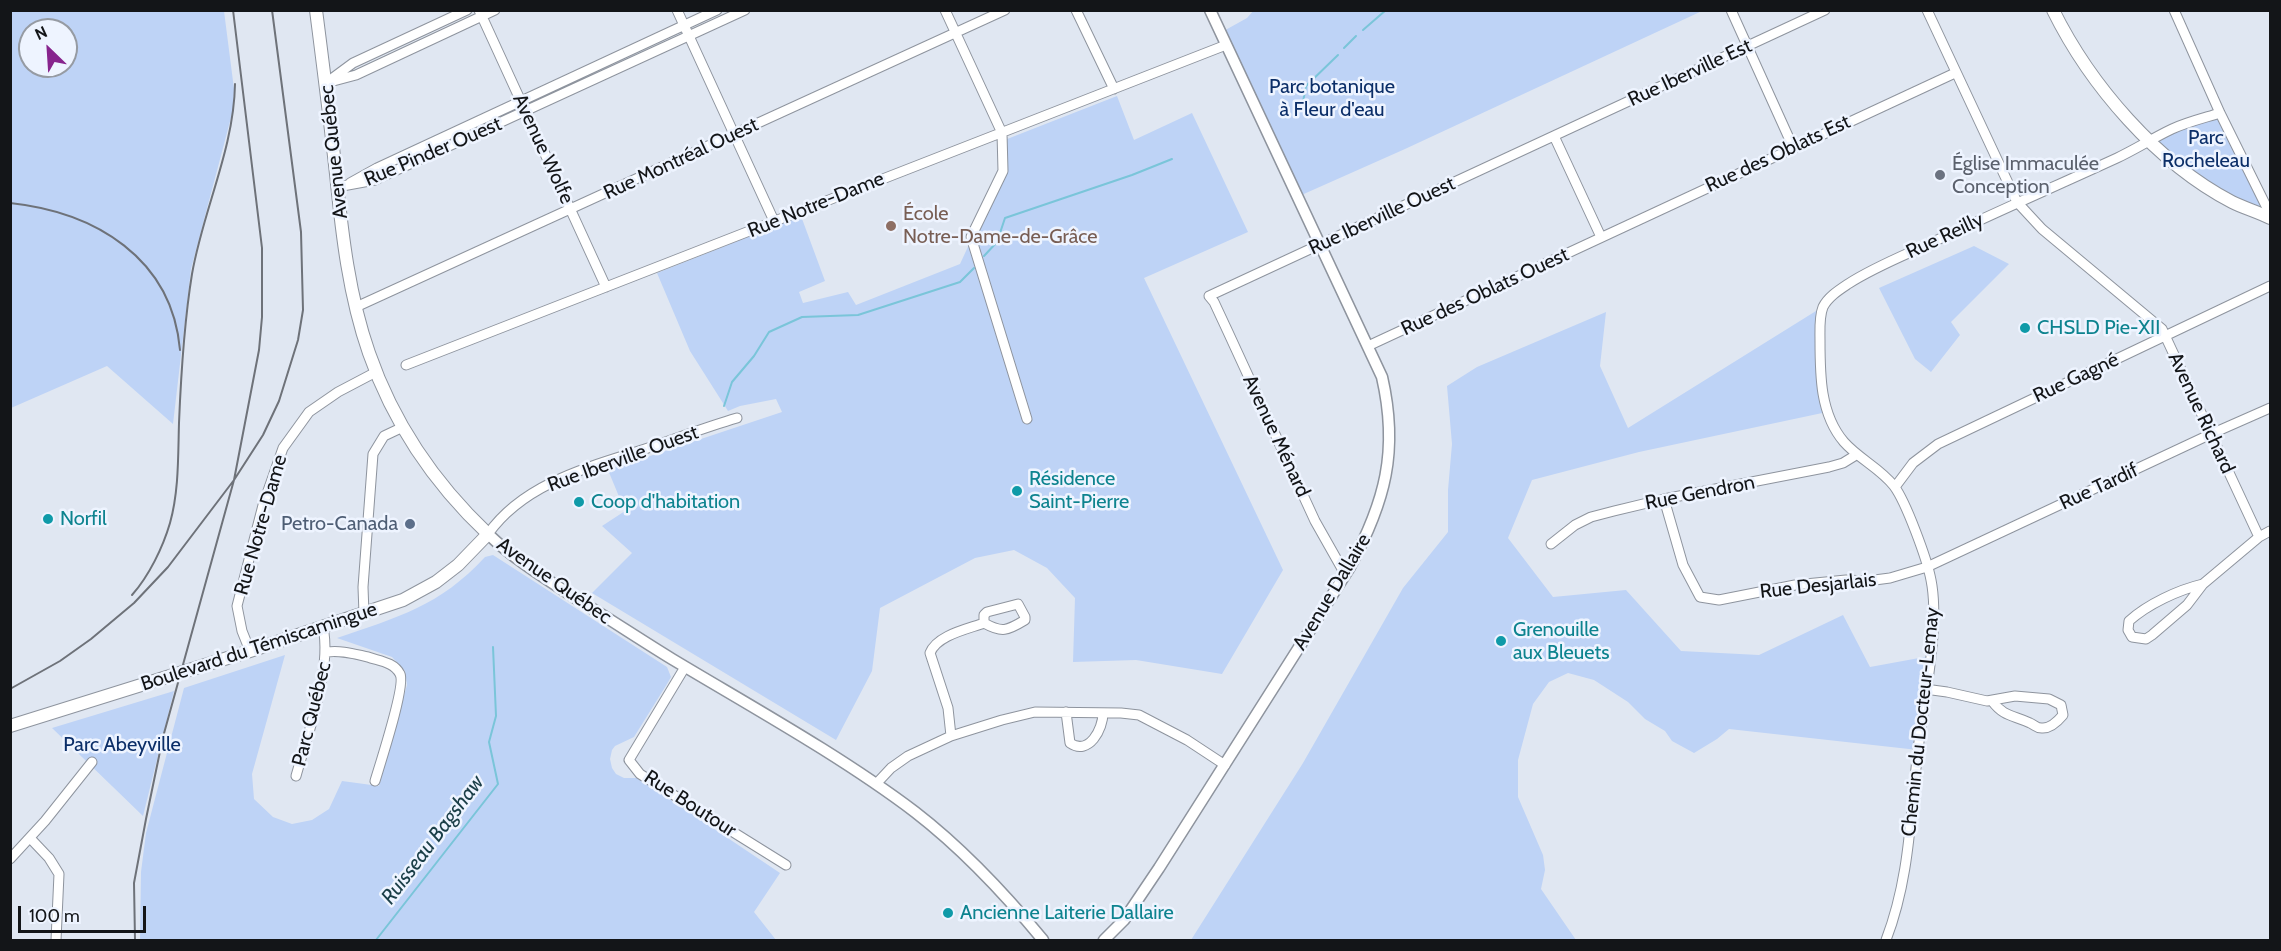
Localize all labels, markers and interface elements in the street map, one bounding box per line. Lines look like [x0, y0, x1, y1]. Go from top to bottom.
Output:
north arrow [18, 18, 78, 78]
text: N [32, 22, 50, 44]
street label: Rue Iberville Est [1624, 34, 1756, 112]
park label: Parc botanique à Fleur d'eau [1269, 75, 1395, 122]
street label: Avenue Québec [315, 84, 353, 220]
street label: Avenue Wolfe [507, 90, 579, 208]
street label: Rue des Oblats Est [1702, 110, 1854, 198]
street label: Rue Pinder Ouest [361, 112, 505, 192]
street label: Rue Montréal Ouest [600, 113, 762, 205]
park label: Parc Rocheleau [2162, 126, 2250, 173]
place label: Église Immaculée Conception [1952, 152, 2099, 199]
street label: Rue Notre-Dame [744, 167, 888, 243]
marker: Église Immaculée Conception [1933, 168, 1947, 182]
street label: Rue Iberville Ouest [1305, 172, 1459, 260]
place label: École Notre-Dame-de-Grâce [903, 202, 1098, 249]
street label: Rue Reilly [1902, 208, 1988, 264]
marker: École Notre-Dame-de-Grâce [884, 219, 898, 233]
street label: Rue des Oblats Ouest [1397, 243, 1573, 341]
place label: CHSLD Pie-XII [2037, 316, 2160, 340]
marker: CHSLD Pie-XII [2018, 321, 2032, 335]
street label: Rue Gagné [2029, 348, 2123, 408]
street label: Avenue Richard [2162, 349, 2240, 477]
street label: Avenue Ménard [1237, 371, 1315, 501]
street label: Rue Iberville Ouest [544, 421, 702, 497]
street label: Rue Notre-Dame [229, 452, 293, 598]
street label: Rue Tardif [2056, 458, 2142, 516]
place label: Résidence Saint-Pierre [1029, 467, 1129, 514]
street label: Rue Gendron [1643, 471, 1757, 515]
marker: Résidence Saint-Pierre [1010, 484, 1024, 498]
place label: Coop d'habitation [591, 490, 740, 514]
marker: Coop d'habitation [572, 495, 586, 509]
place label: Norfil [60, 507, 107, 531]
marker: Norfil [41, 512, 55, 526]
place label: Petro-Canada [281, 512, 398, 536]
marker: Petro-Canada [403, 517, 417, 531]
street label: Avenue Dallaire [1288, 529, 1376, 655]
street label: Avenue Québec [492, 533, 616, 629]
street label: Rue Desjarlais [1759, 568, 1877, 604]
street label: Boulevard du Témiscamingue [138, 597, 380, 697]
street label: Chemin du Docteur-Lemay [1897, 606, 1945, 838]
place label: Grenouille aux Bleuets [1513, 618, 1609, 665]
marker: Grenouille aux Bleuets [1494, 634, 1508, 648]
street label: Parc Québec [287, 659, 337, 769]
park label: Parc Abeyville [63, 733, 181, 757]
street label: Rue Boutour [639, 765, 741, 843]
water label: Ruisseau Bagshaw [376, 771, 490, 909]
scale bar [21, 894, 148, 932]
place label: Ancienne Laiterie Dallaire [960, 901, 1174, 925]
text: 100 m [29, 905, 80, 927]
marker: Ancienne Laiterie Dallaire [941, 906, 955, 920]

